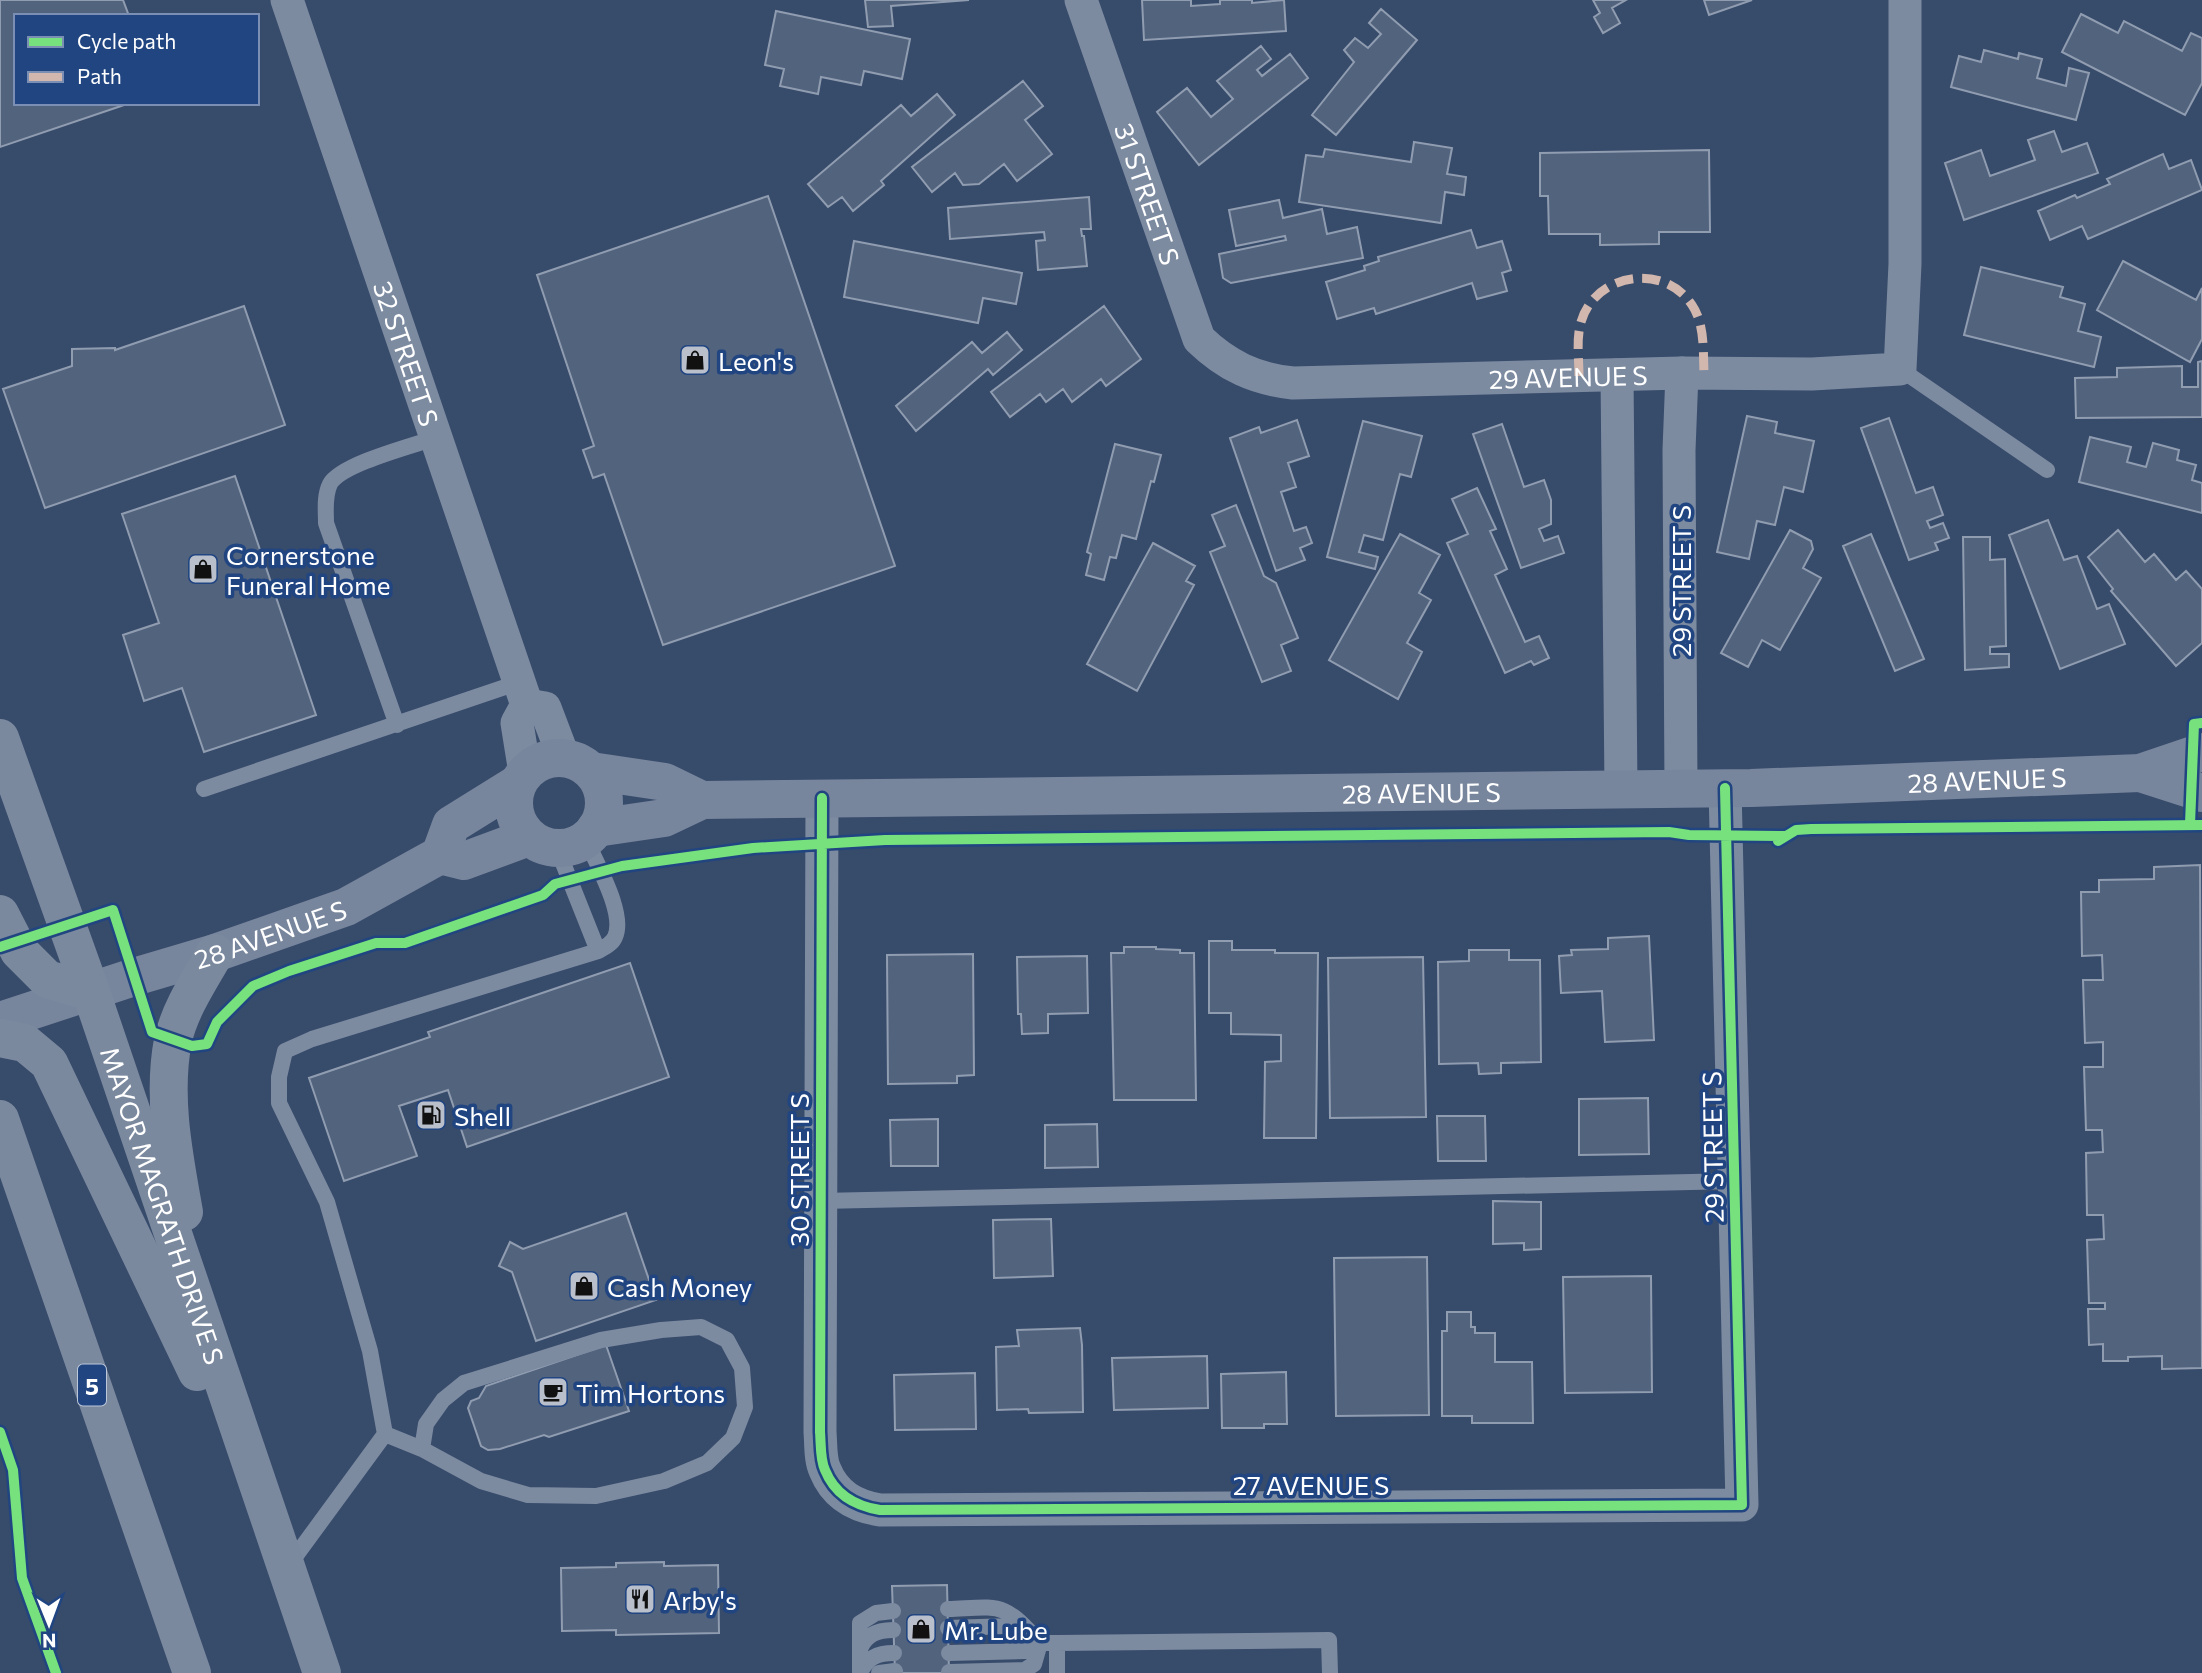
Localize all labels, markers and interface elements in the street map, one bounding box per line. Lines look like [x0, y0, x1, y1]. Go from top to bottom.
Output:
legend [14, 14, 259, 105]
text: Cycle path [77, 28, 176, 53]
text: Path [77, 63, 122, 88]
street label: 31 STREET S [1109, 119, 1187, 268]
street label: 32 STREET S [368, 277, 446, 430]
shop icon: Leon's [678, 343, 712, 377]
place label: Leon's [718, 345, 794, 376]
street label: 29 AVENUE S [1488, 358, 1648, 393]
street label: 29 STREET S [1665, 505, 1696, 657]
place label: Cornerstone Funeral Home [226, 539, 390, 600]
shop icon: Cornerstone Funeral Home [186, 552, 220, 586]
street label: 28 AVENUE S [1907, 760, 2067, 797]
street label: 28 AVENUE S [1342, 775, 1501, 808]
street label: 28 AVENUE S [191, 893, 350, 974]
street label: MAYOR MAGRATH DRIVE S [95, 1043, 231, 1368]
street label: 29 STREET S [1695, 1071, 1729, 1223]
street label: 30 STREET S [783, 1093, 814, 1247]
fuel station icon: Shell [414, 1098, 448, 1132]
place label: Shell [454, 1100, 511, 1131]
shop icon: Cash Money [567, 1269, 601, 1303]
place label: Cash Money [607, 1271, 752, 1302]
road number: 5 [78, 1364, 106, 1406]
cafe icon: Tim Hortons [536, 1375, 570, 1409]
place label: Tim Hortons [576, 1377, 725, 1408]
street label: 27 AVENUE S [1233, 1469, 1389, 1500]
restaurant icon: Arby's [623, 1582, 657, 1616]
place label: Arby's [663, 1584, 737, 1615]
north arrow [14, 1589, 84, 1659]
shop icon: Mr. Lube [904, 1612, 938, 1646]
place label: Mr. Lube [944, 1614, 1048, 1645]
text: N [42, 1630, 57, 1653]

